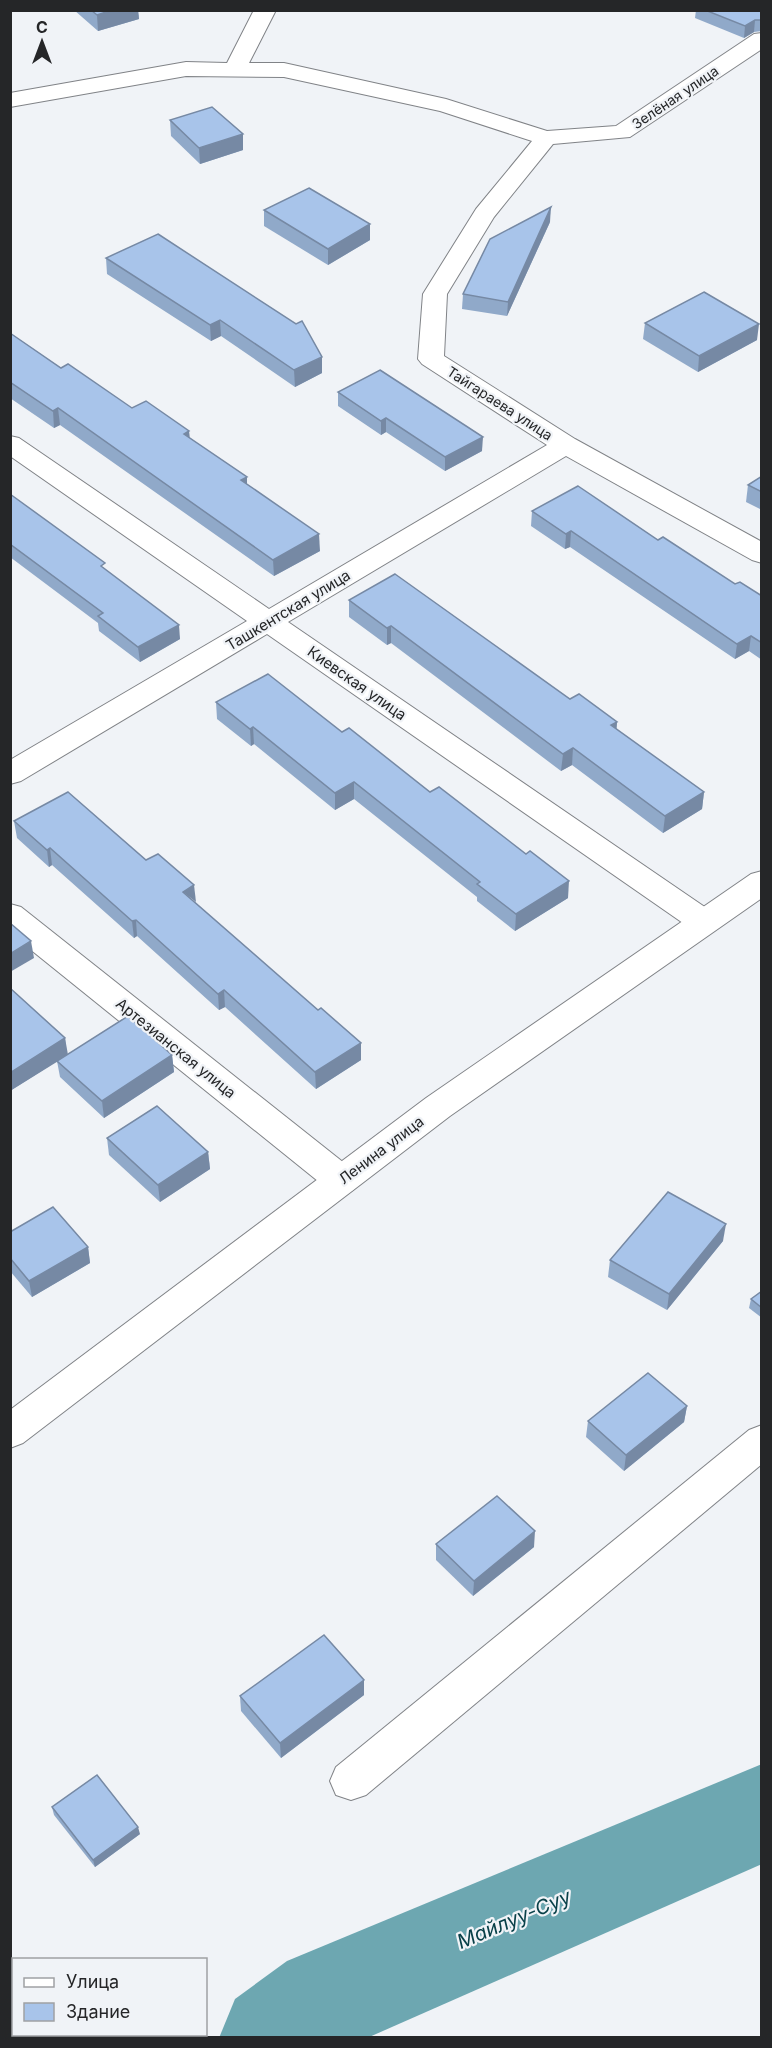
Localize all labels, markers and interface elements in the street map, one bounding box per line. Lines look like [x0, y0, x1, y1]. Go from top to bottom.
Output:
north arrow [12, 12, 72, 72]
text: С [36, 17, 48, 37]
street label: Зелёная улица [629, 62, 721, 132]
street label: Тайгараева улица [444, 363, 556, 443]
street label: Ташкентская улица [222, 565, 354, 655]
street label: Киевская улица [304, 642, 410, 724]
street label: Артезианская улица [112, 994, 240, 1102]
street label: Ленина улица [335, 1112, 427, 1188]
water label: Майлуу-Суу [453, 1884, 575, 1954]
legend [12, 1958, 207, 2036]
text: Улица [66, 1971, 119, 1992]
text: Здание [66, 2001, 130, 2022]

